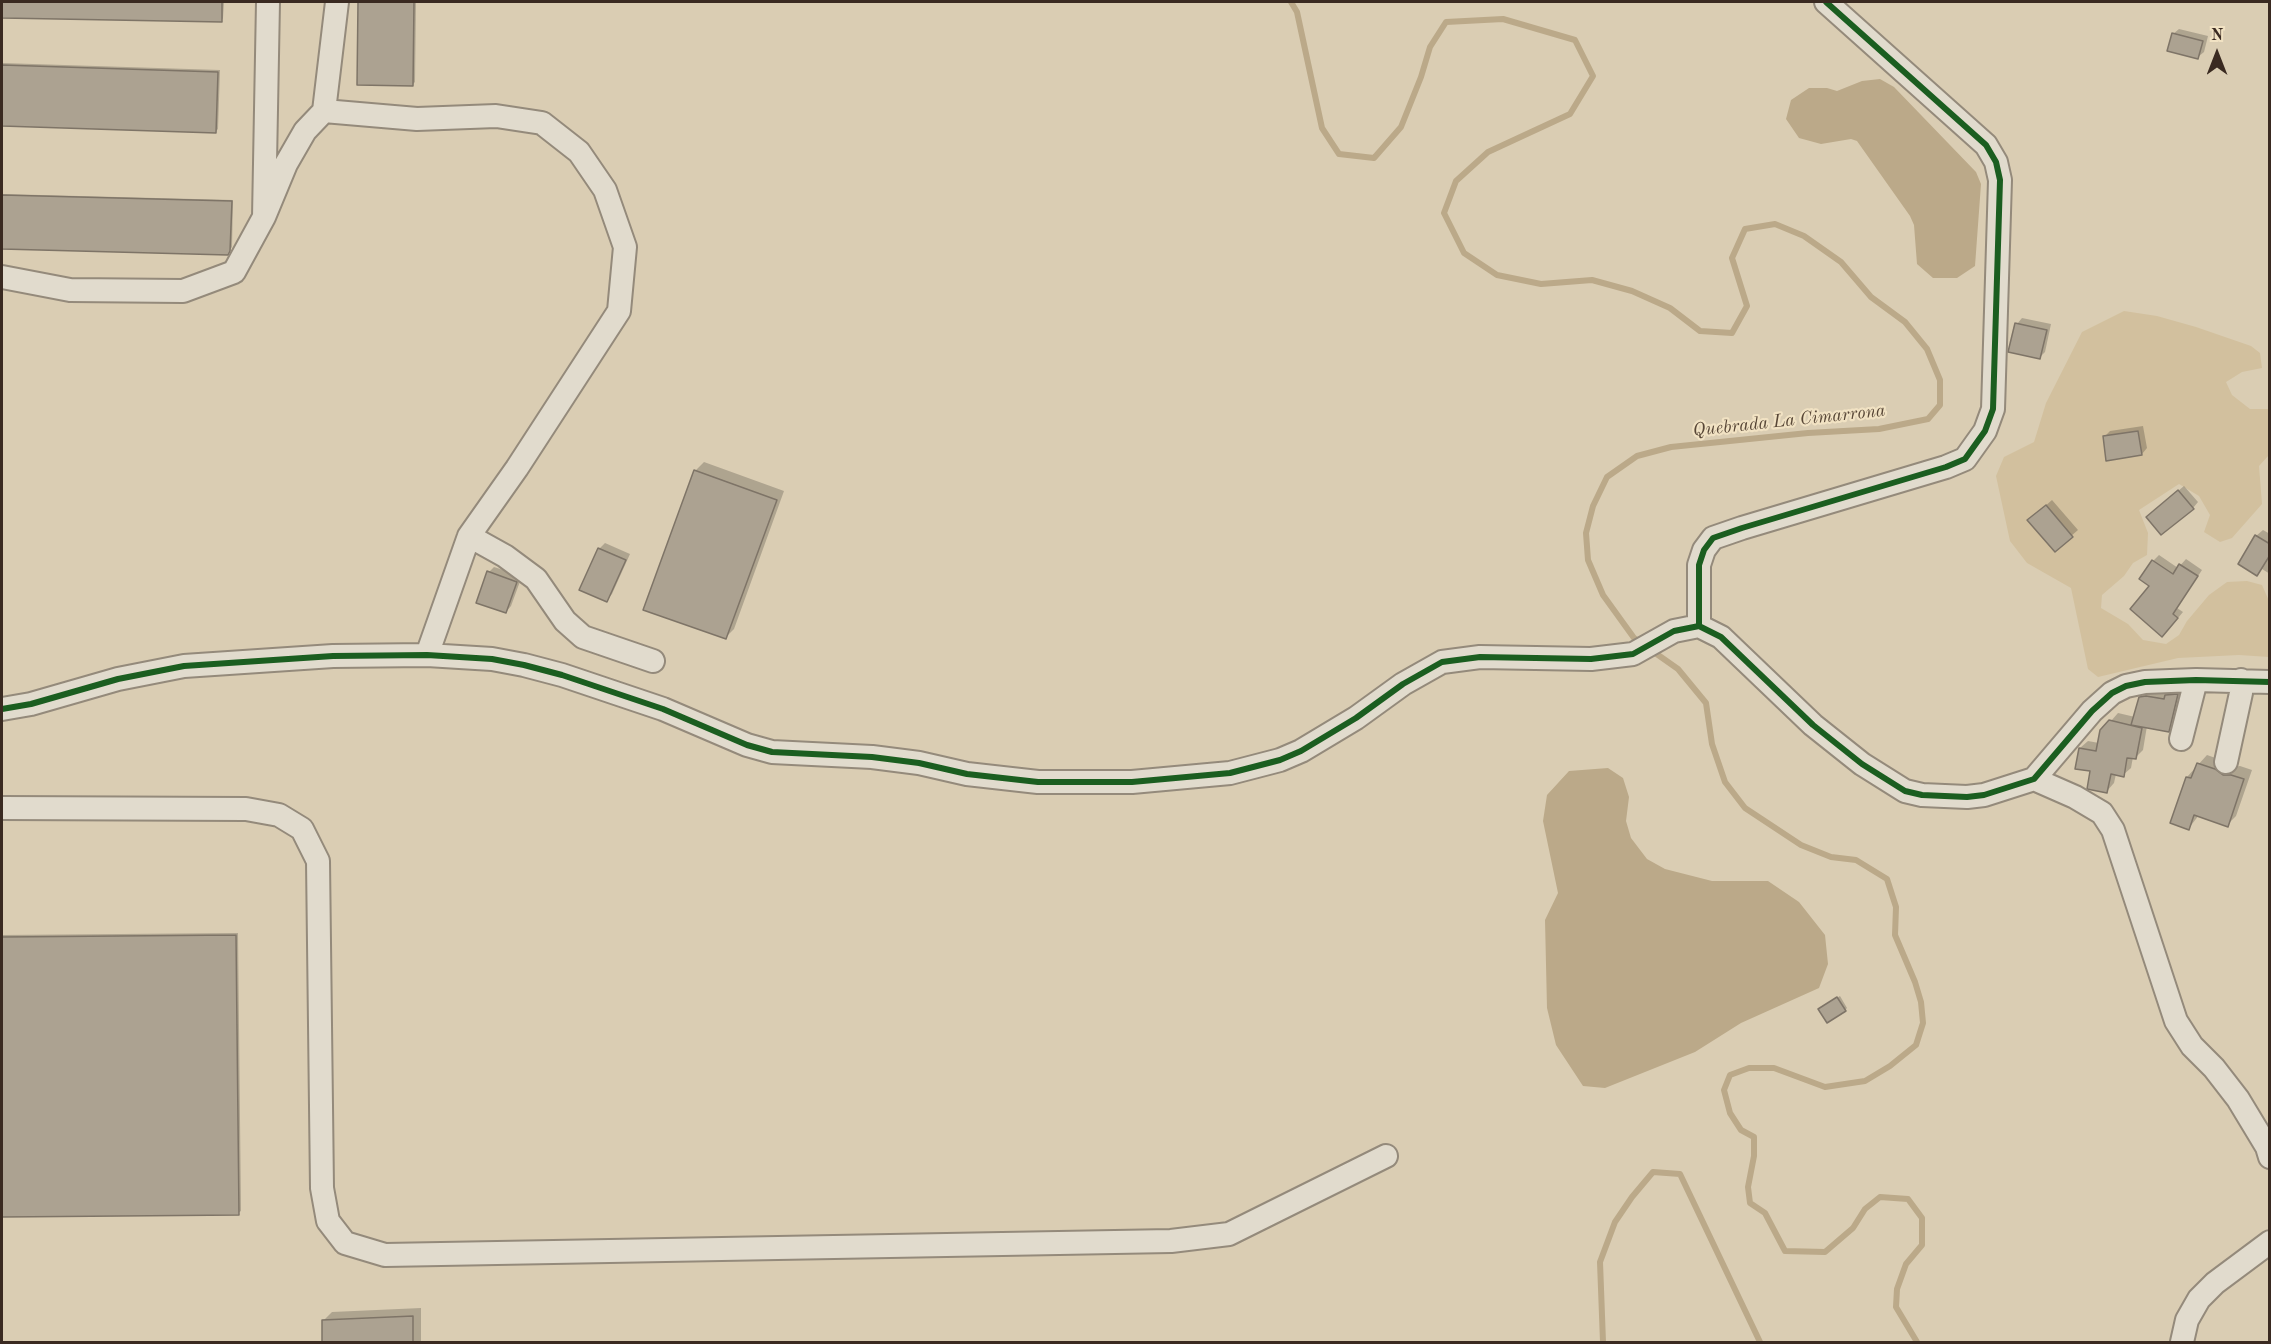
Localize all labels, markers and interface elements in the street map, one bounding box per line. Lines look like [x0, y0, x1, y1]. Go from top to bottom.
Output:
north arrow [2187, 24, 2247, 84]
text: N [2211, 28, 2223, 44]
water label: Quebrada La Cimarrona [1692, 400, 1886, 442]

